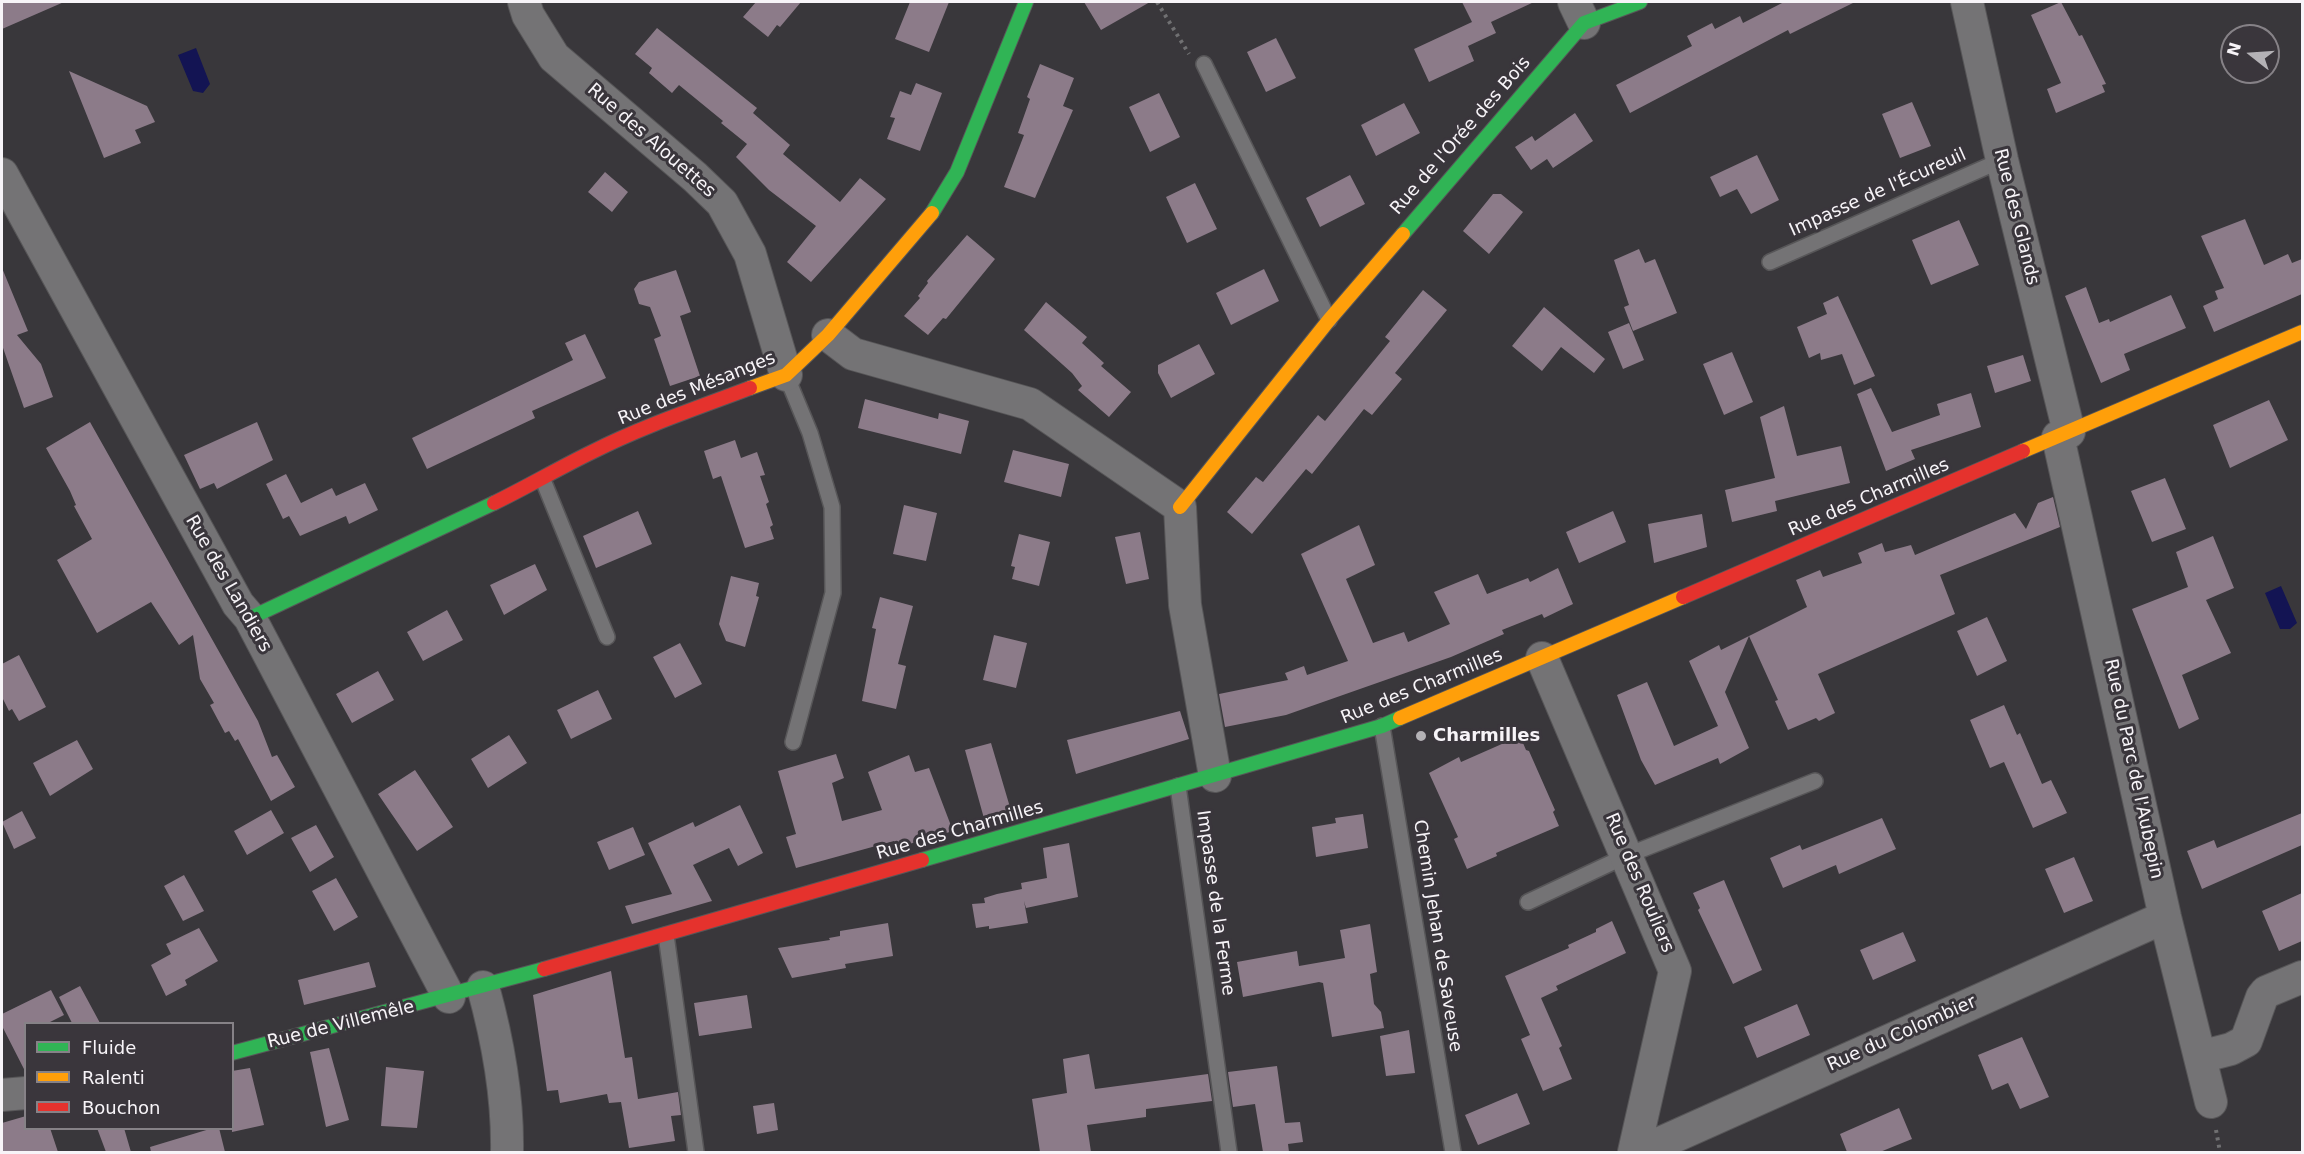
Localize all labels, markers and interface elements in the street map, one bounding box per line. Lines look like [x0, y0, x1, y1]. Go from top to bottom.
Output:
north arrow [2220, 24, 2280, 84]
text: N [2223, 40, 2245, 58]
street label: Rue de l'Orée des Bois [1386, 53, 1536, 219]
street label: Rue des Alouettes [582, 79, 720, 203]
street label: Impasse de l'Écureuil [1786, 144, 1970, 242]
street label: Rue des Glands [1989, 147, 2043, 287]
street label: Rue des Mésanges [615, 348, 779, 430]
street label: Rue des Charmilles [1785, 454, 1953, 542]
street label: Rue des Landiers [180, 512, 276, 656]
street label: Rue des Charmilles [1338, 645, 1506, 729]
street label: Rue du Parc de l'Aubepin [2099, 657, 2167, 881]
place label: Charmilles [1433, 725, 1540, 747]
marker: Charmilles [1414, 729, 1428, 743]
street label: Rue des Charmilles [874, 797, 1046, 865]
street label: Impasse de la Ferme [1191, 809, 1239, 997]
street label: Rue des Rouliers [1600, 810, 1678, 956]
street label: Chemin Jehan de Saveuse [1408, 818, 1466, 1054]
street label: Rue du Colombier [1824, 991, 1980, 1077]
street label: Rue de Villemêle [265, 996, 417, 1054]
legend [24, 1022, 234, 1130]
text: Fluide [82, 1037, 136, 1058]
text: Ralenti [82, 1067, 145, 1088]
text: Bouchon [82, 1097, 161, 1118]

